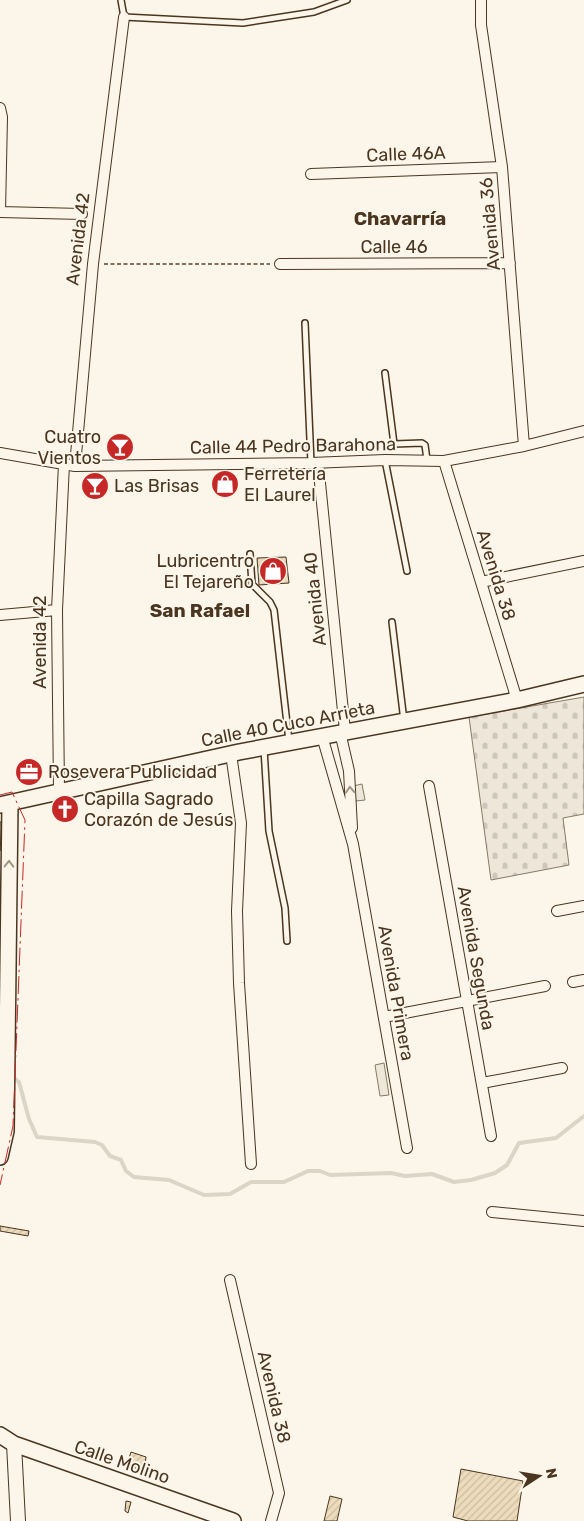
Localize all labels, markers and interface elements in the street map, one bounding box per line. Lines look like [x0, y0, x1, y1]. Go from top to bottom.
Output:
street label: Calle 46A [366, 142, 446, 166]
street label: Avenida 36 [475, 176, 505, 271]
street label: Avenida 42 [61, 191, 95, 287]
district label: Chavarría [354, 207, 446, 230]
street label: Calle 46 [360, 236, 428, 258]
place label: Cuatro Vientos [38, 426, 101, 469]
bar icon: Cuatro Vientos [105, 432, 135, 462]
street label: Calle 44 Pedro Barahona [190, 433, 396, 459]
place label: Ferretería El Laurel [244, 463, 326, 506]
shop icon: Ferretería El Laurel [210, 469, 240, 499]
bar icon: Las Brisas [80, 471, 110, 501]
place label: Las Brisas [114, 475, 199, 497]
street label: Avenida 38 [472, 527, 520, 623]
place label: Lubricentro El Tejareño [157, 550, 254, 593]
street label: Avenida 40 [299, 551, 331, 647]
shop icon: Lubricentro El Tejareño [258, 556, 288, 586]
street label: Avenida 42 [29, 595, 51, 689]
district label: San Rafael [150, 599, 250, 622]
street label: Calle 40 Cuco Arrieta [199, 696, 377, 752]
office icon: Rosevera Publicidad [14, 757, 44, 787]
place label: Rosevera Publicidad [48, 761, 217, 783]
one-way arrow [344, 786, 355, 794]
place label: Capilla Sagrado Corazón de Jesús [84, 788, 234, 831]
church icon: Capilla Sagrado Corazón de Jesús [50, 794, 80, 824]
one-way arrow [4, 859, 14, 867]
street label: Avenida Segunda [452, 884, 500, 1032]
street label: Avenida Primera [373, 924, 419, 1062]
street label: Avenida 38 [253, 1349, 295, 1445]
street label: Calle Molino [71, 1435, 173, 1489]
north arrow [514, 1451, 564, 1501]
text: N [542, 1467, 561, 1480]

